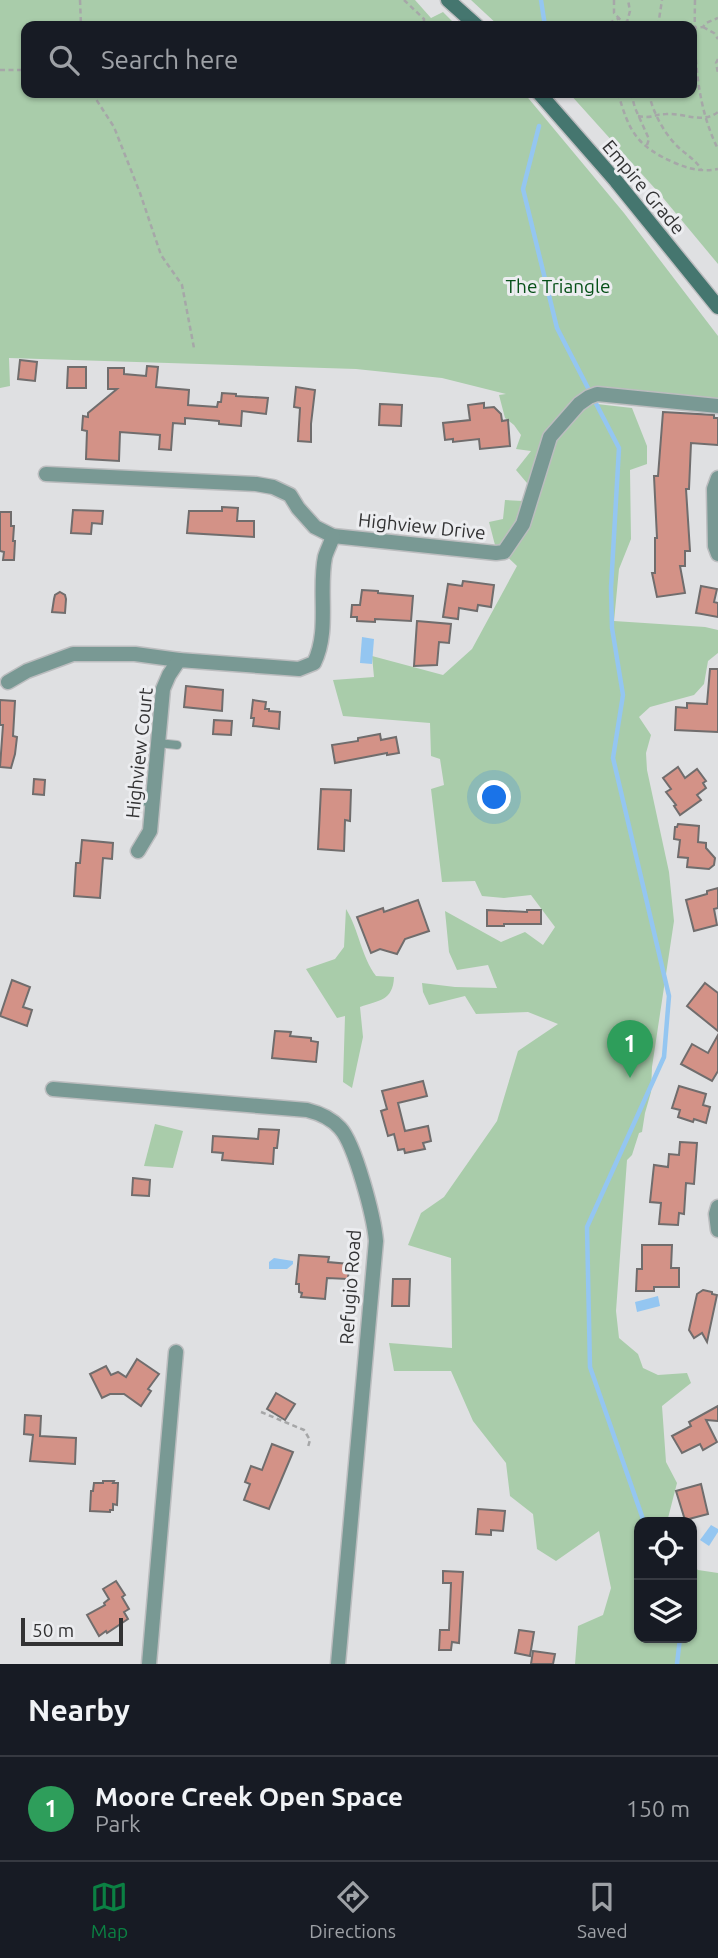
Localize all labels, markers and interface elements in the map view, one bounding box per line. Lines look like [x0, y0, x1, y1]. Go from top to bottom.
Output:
search box [21, 21, 697, 98]
icon: search [45, 41, 83, 79]
text: Search here [101, 45, 238, 74]
street label: Empire Grade [598, 136, 690, 238]
park label: The Triangle [506, 275, 611, 297]
street label: Highview Drive [357, 508, 487, 544]
street label: Highview Court [121, 686, 157, 819]
your location [477, 780, 511, 814]
pin: 1 [607, 1020, 653, 1078]
street label: Refugio Road [335, 1229, 365, 1345]
map controls [634, 1517, 697, 1643]
button: locate [634, 1517, 697, 1580]
button: layers [634, 1580, 697, 1643]
scale bar [21, 1615, 122, 1647]
text: 50 m [32, 1619, 74, 1641]
text: Nearby [28, 1693, 130, 1727]
text: Moore Creek Open Space [95, 1782, 403, 1811]
text: 1 [45, 1796, 57, 1821]
text: 150 m [626, 1796, 690, 1821]
text: Park [95, 1811, 141, 1836]
tab: Map [90, 1878, 128, 1942]
tab: Directions [309, 1878, 396, 1942]
tab: Saved [577, 1878, 628, 1942]

